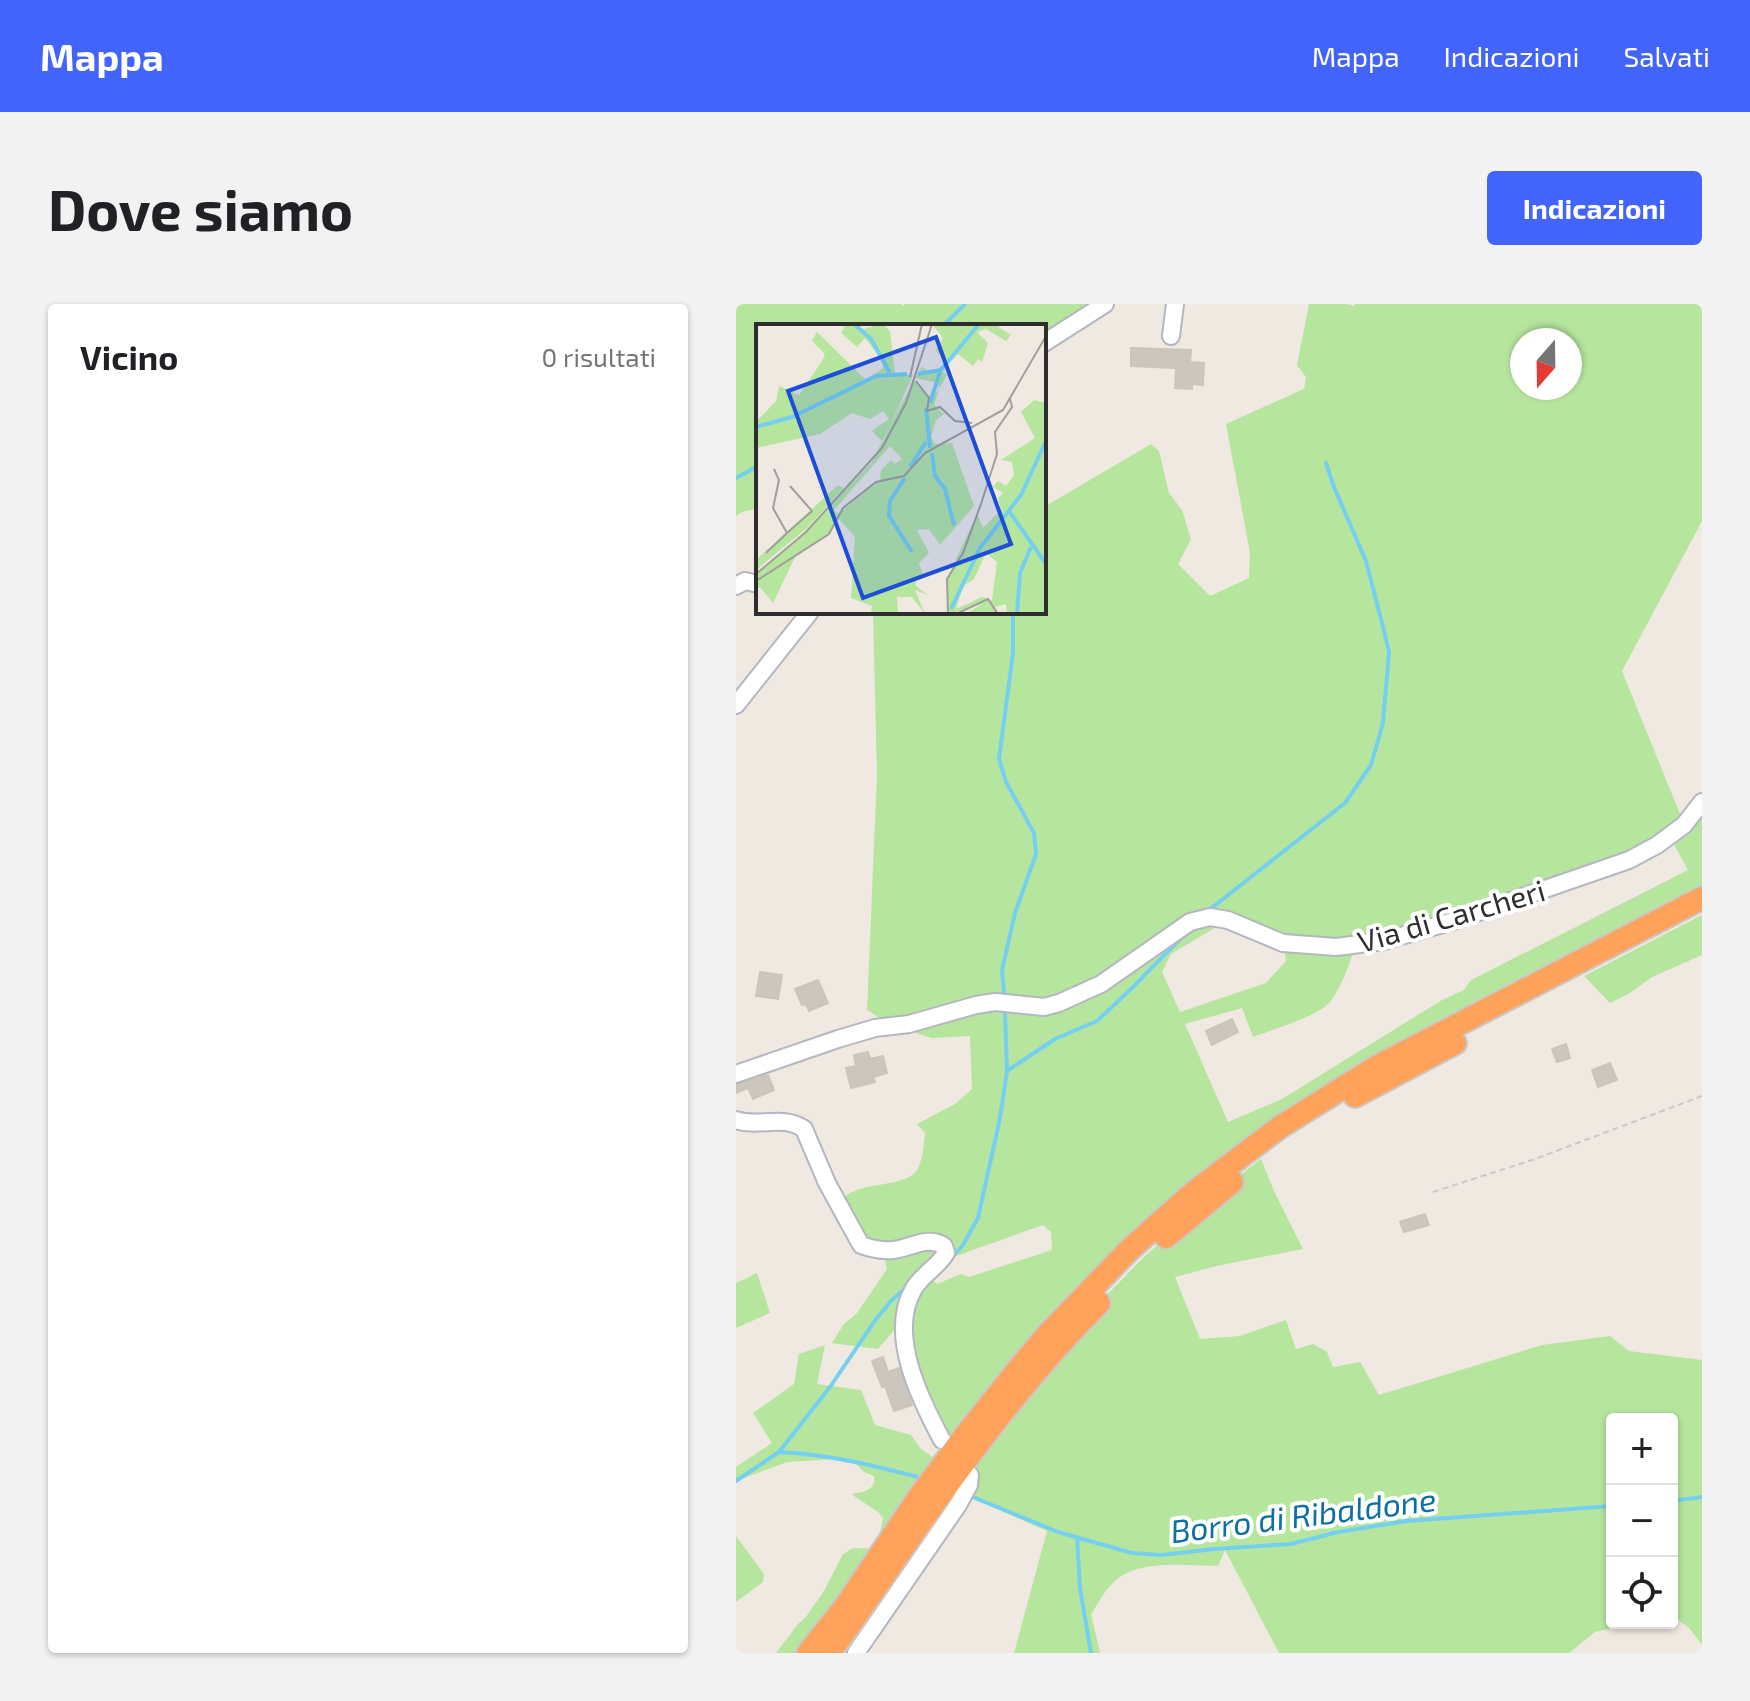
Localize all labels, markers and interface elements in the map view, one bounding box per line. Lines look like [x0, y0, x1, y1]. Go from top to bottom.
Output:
text: Mappa [40, 33, 164, 79]
text: Mappa [1312, 39, 1400, 73]
text: Indicazioni [1444, 39, 1580, 73]
text: Salvati [1624, 39, 1710, 73]
button: Indicazioni [1487, 171, 1702, 245]
text: Dove siamo [48, 175, 353, 242]
inset map [756, 324, 1046, 614]
north arrow [1510, 328, 1582, 400]
text: Vicino [80, 336, 178, 377]
text: 0 risultati [542, 341, 656, 372]
street label: Via di Carcheri [1353, 871, 1549, 959]
map controls [1606, 1413, 1678, 1629]
button: + [1606, 1413, 1678, 1485]
water label: Borro di Ribaldone [1168, 1479, 1438, 1549]
button: − [1606, 1485, 1678, 1557]
button: locate [1606, 1557, 1678, 1629]

